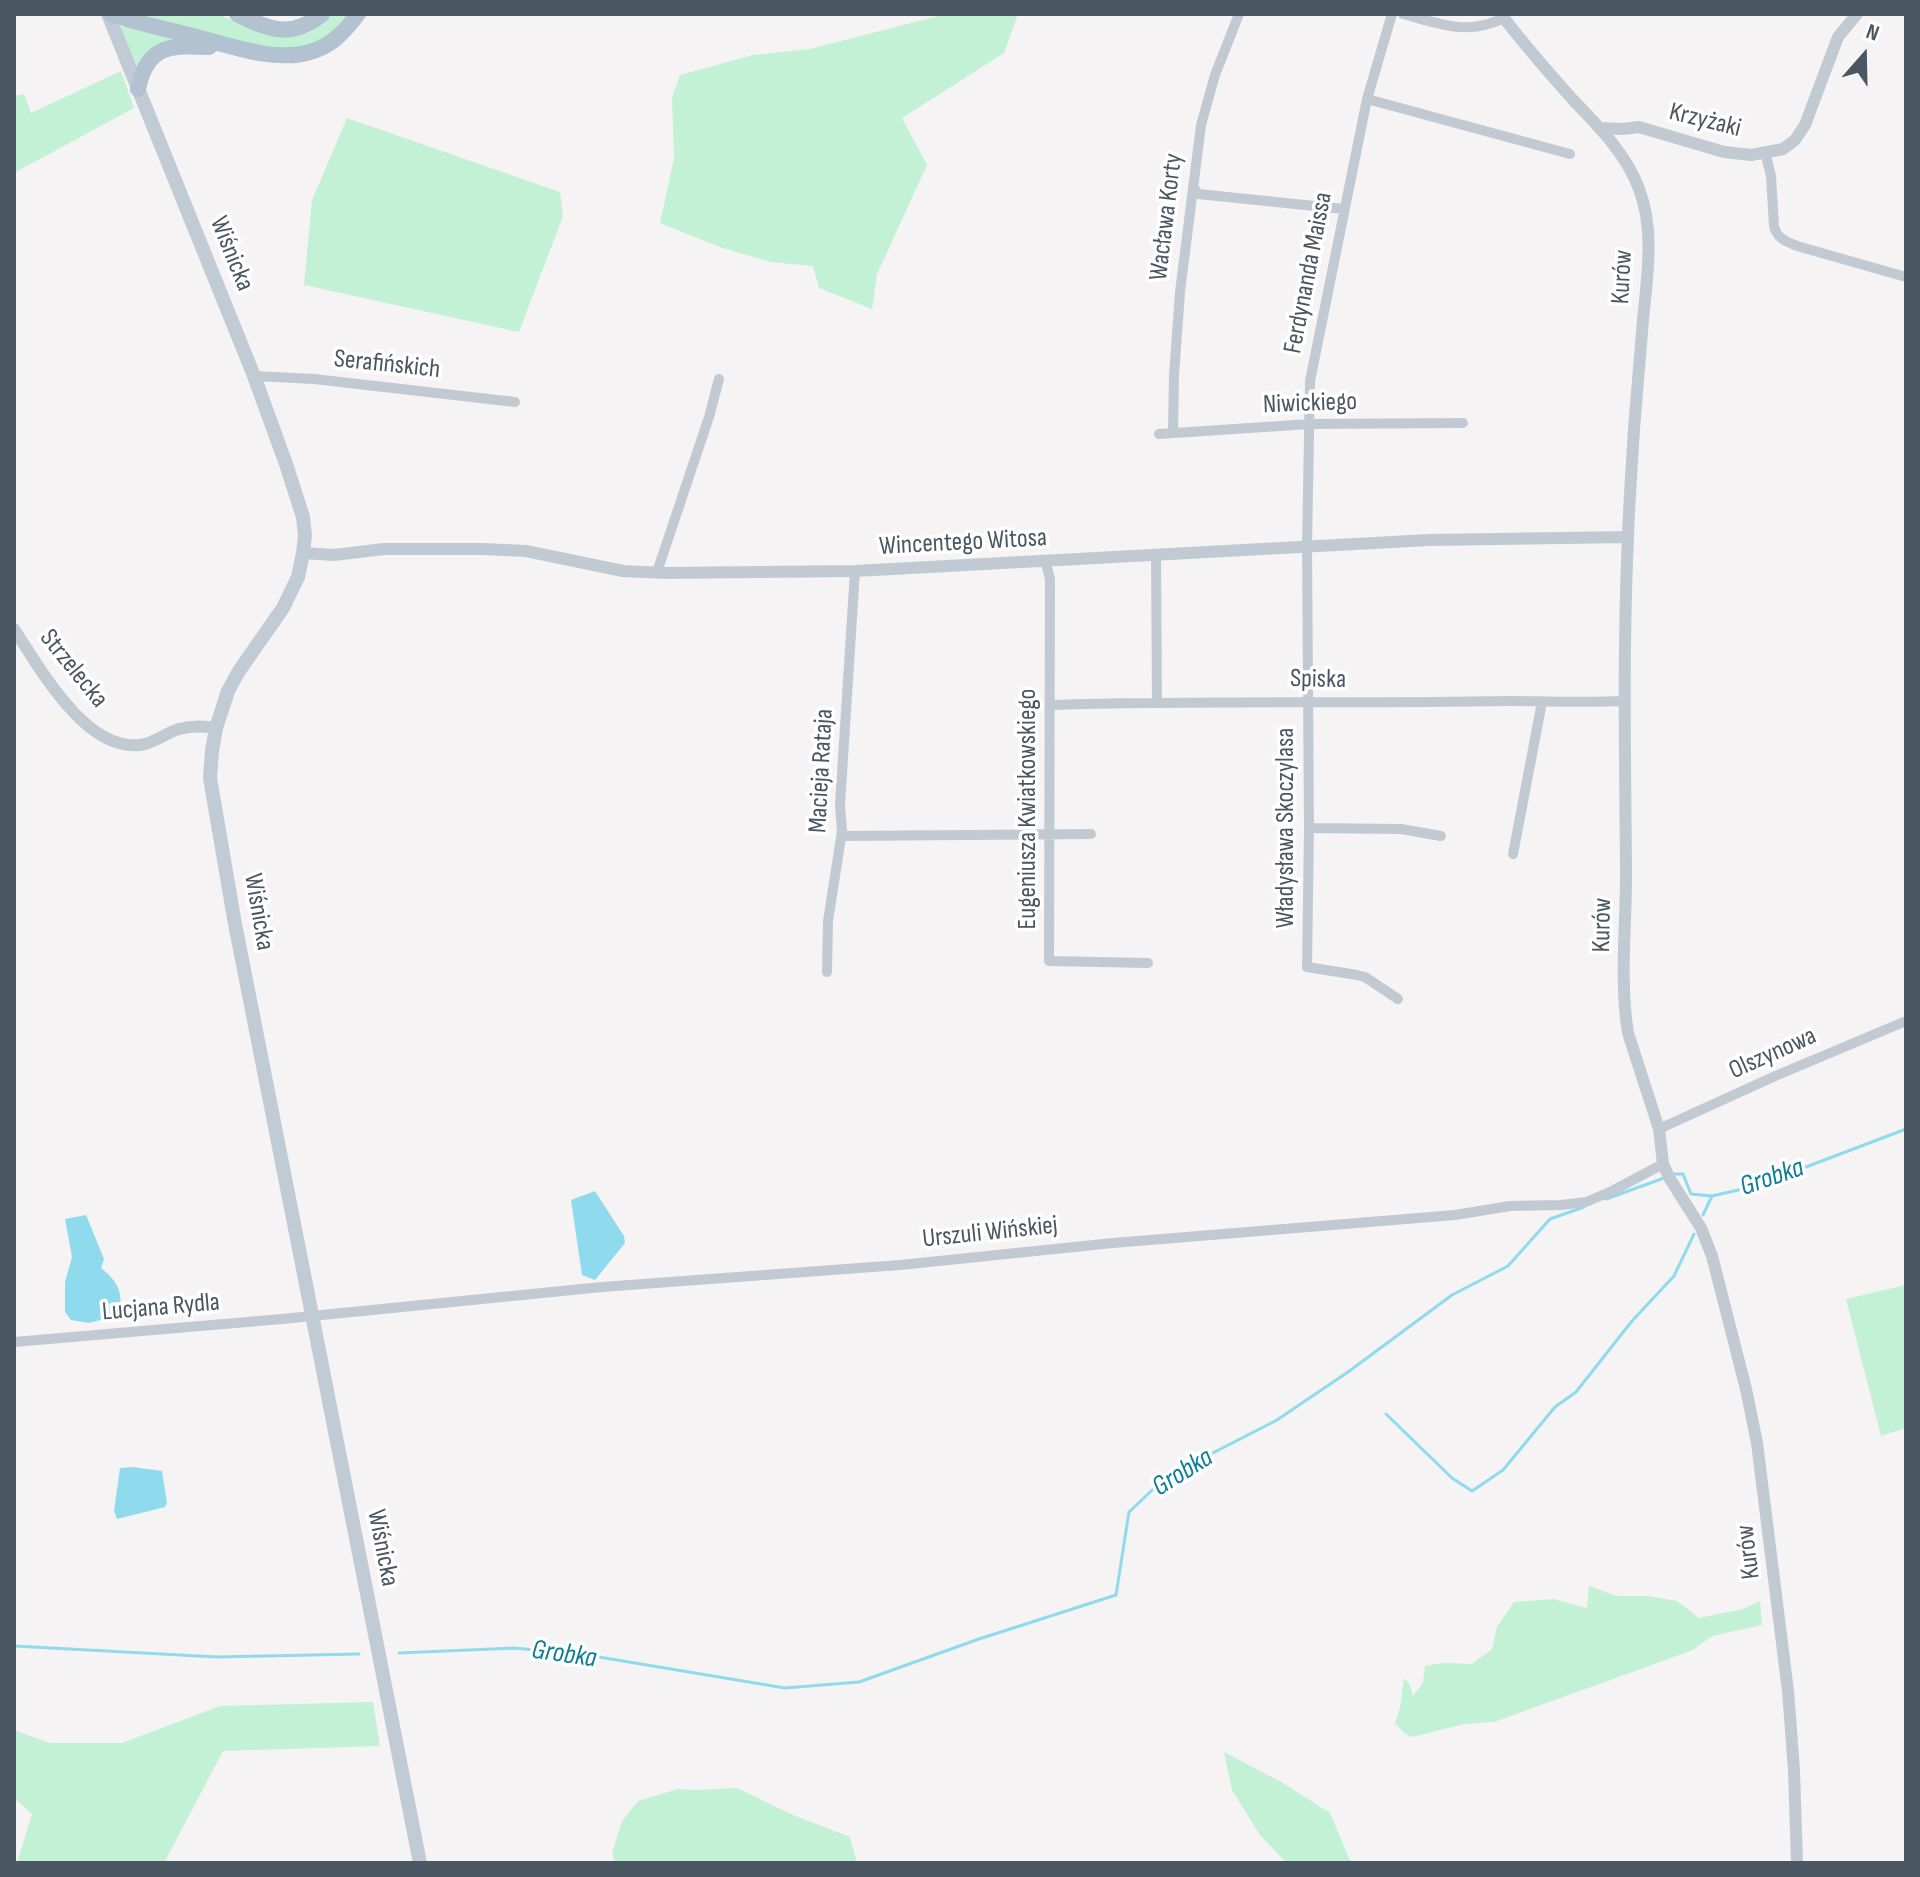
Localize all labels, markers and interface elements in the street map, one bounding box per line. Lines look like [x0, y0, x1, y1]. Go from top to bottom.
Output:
north arrow [1824, 16, 1904, 96]
text: N [1862, 18, 1883, 48]
street label: Krzyżaki [1666, 97, 1744, 145]
street label: Wacława Korty [1144, 152, 1190, 282]
street label: Ferdynanda Maissa [1278, 190, 1340, 356]
street label: Wiśnicka [202, 212, 260, 296]
street label: Kurów [1606, 249, 1640, 305]
street label: Serafińskich [332, 344, 442, 386]
street label: Niwickiego [1262, 387, 1358, 421]
street label: Wincentego Witosa [878, 523, 1048, 563]
street label: Strzelecka [32, 624, 114, 714]
street label: Spiska [1290, 664, 1346, 696]
street label: Eugeniusza Kwiatkowskiego [1012, 689, 1044, 929]
street label: Macieja Rataja [803, 708, 841, 834]
street label: Władysława Skoczylasa [1270, 728, 1302, 928]
street label: Wiśnicka [236, 871, 280, 953]
street label: Kurów [1587, 897, 1619, 953]
street label: Olszynowa [1725, 1021, 1821, 1087]
water label: Grobka [1736, 1151, 1808, 1205]
street label: Urszuli Wińskiej [921, 1210, 1059, 1256]
street label: Lucjana Rydla [101, 1287, 221, 1329]
water label: Grobka [1146, 1441, 1220, 1505]
street label: Wiśnicka [359, 1507, 405, 1589]
street label: Kurów [1730, 1523, 1768, 1581]
water label: Grobka [529, 1634, 599, 1676]

